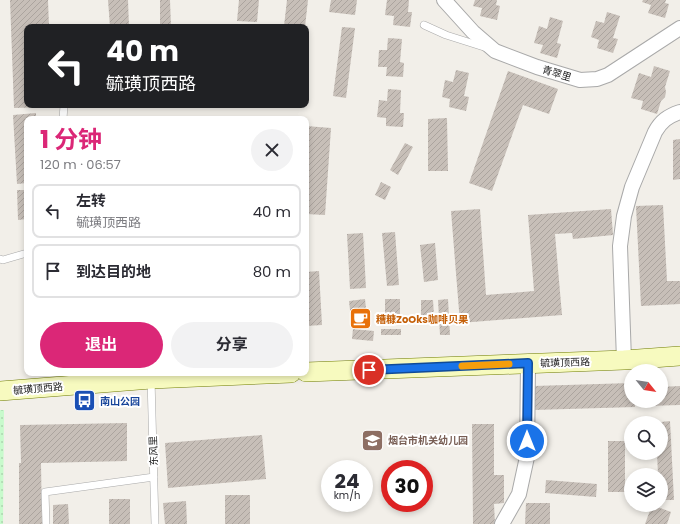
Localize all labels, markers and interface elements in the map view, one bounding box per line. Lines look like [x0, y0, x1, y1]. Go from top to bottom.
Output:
text: 40 m [106, 32, 179, 71]
icon: left [40, 40, 92, 92]
street label: 青翠里 [540, 62, 573, 85]
text: 毓璜顶西路 [106, 71, 196, 96]
text: 1 分钟 [40, 123, 102, 156]
button: close [251, 129, 293, 171]
text: 120 m · 06:57 [40, 155, 121, 174]
text: 左转 [76, 190, 106, 211]
icon: left [42, 200, 64, 222]
text: 40 m [253, 201, 291, 222]
text: 毓璜顶西路 [76, 213, 141, 232]
icon: arrive [42, 260, 64, 282]
text: 到达目的地 [76, 261, 151, 282]
text: 80 m [253, 261, 291, 282]
cafe icon: 糟糠ZoOks咖啡贝果 [347, 306, 373, 332]
place label: 糟糠ZoOks咖啡贝果 [376, 312, 469, 327]
button: 退出 [40, 322, 163, 368]
button: 分享 [171, 322, 293, 368]
pin [352, 353, 386, 387]
street label: 毓璜顶西路 [540, 354, 590, 371]
icon: arrive [358, 359, 380, 381]
north arrow [624, 364, 668, 408]
map controls [624, 364, 668, 512]
street label: 毓璜顶西路 [12, 379, 64, 398]
bus stop icon: 南山公园 [72, 388, 98, 414]
place label: 南山公园 [100, 394, 140, 409]
button: search [624, 416, 668, 460]
position arrow [506, 420, 548, 462]
school or university icon: 烟台市机关幼儿园 [359, 427, 385, 453]
place label: 烟台市机关幼儿园 [388, 433, 468, 448]
street label: 东风里 [145, 436, 162, 466]
speed limit sign: 30 [381, 460, 433, 512]
text: 24 [335, 467, 359, 495]
button: layers [624, 468, 668, 512]
text: km/h [334, 488, 360, 503]

